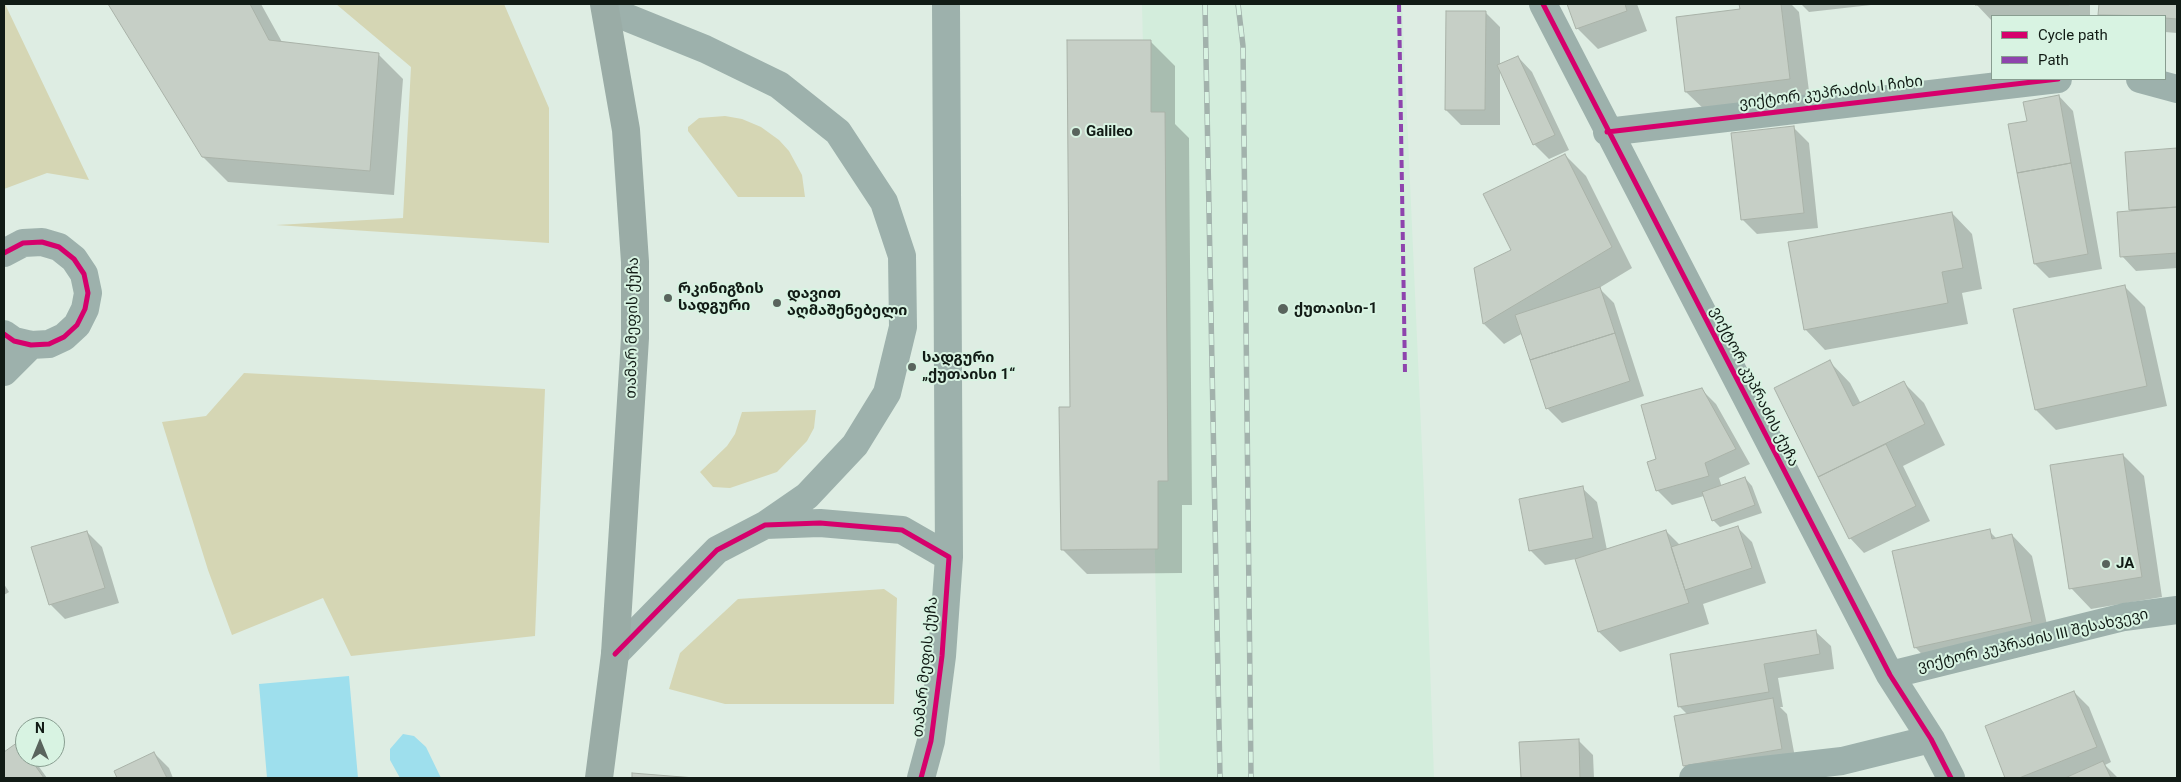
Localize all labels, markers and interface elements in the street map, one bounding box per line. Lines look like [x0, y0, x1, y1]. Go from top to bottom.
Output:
legend [1991, 15, 2166, 80]
text: Cycle path [2038, 26, 2108, 44]
text: Path [2038, 51, 2069, 69]
street label: ვიქტორ კუპრაძის I ჩიხი [1738, 73, 1924, 113]
place label: Galileo [1086, 123, 1133, 141]
marker: Galileo [1070, 126, 1082, 138]
street label: თამარ მეფის ქუჩა [623, 257, 643, 399]
place label: რკინიგზის სადგური [678, 280, 764, 315]
place label: დავით აღმაშენებელი [787, 285, 907, 320]
marker: რკინიგზის სადგური [662, 292, 674, 304]
marker: დავით აღმაშენებელი [771, 297, 783, 309]
place label: ქუთაისი-1 [1294, 300, 1377, 318]
marker: ქუთაისი-1 [1276, 302, 1290, 316]
street label: ვიქტორ კუპრაძის ქუჩა [1706, 304, 1802, 470]
place label: სადგური „ქუთაისი 1“ [922, 349, 1015, 384]
marker: სადგური „ქუთაისი 1“ [906, 361, 918, 373]
place label: JA [2116, 555, 2134, 573]
marker: JA [2100, 558, 2112, 570]
street label: თამარ მეფის ქუჩა [910, 596, 942, 738]
street label: ვიქტორ კუპრაძის III შესახვევი [1916, 606, 2150, 676]
north arrow [15, 717, 65, 767]
text: N [35, 720, 45, 736]

